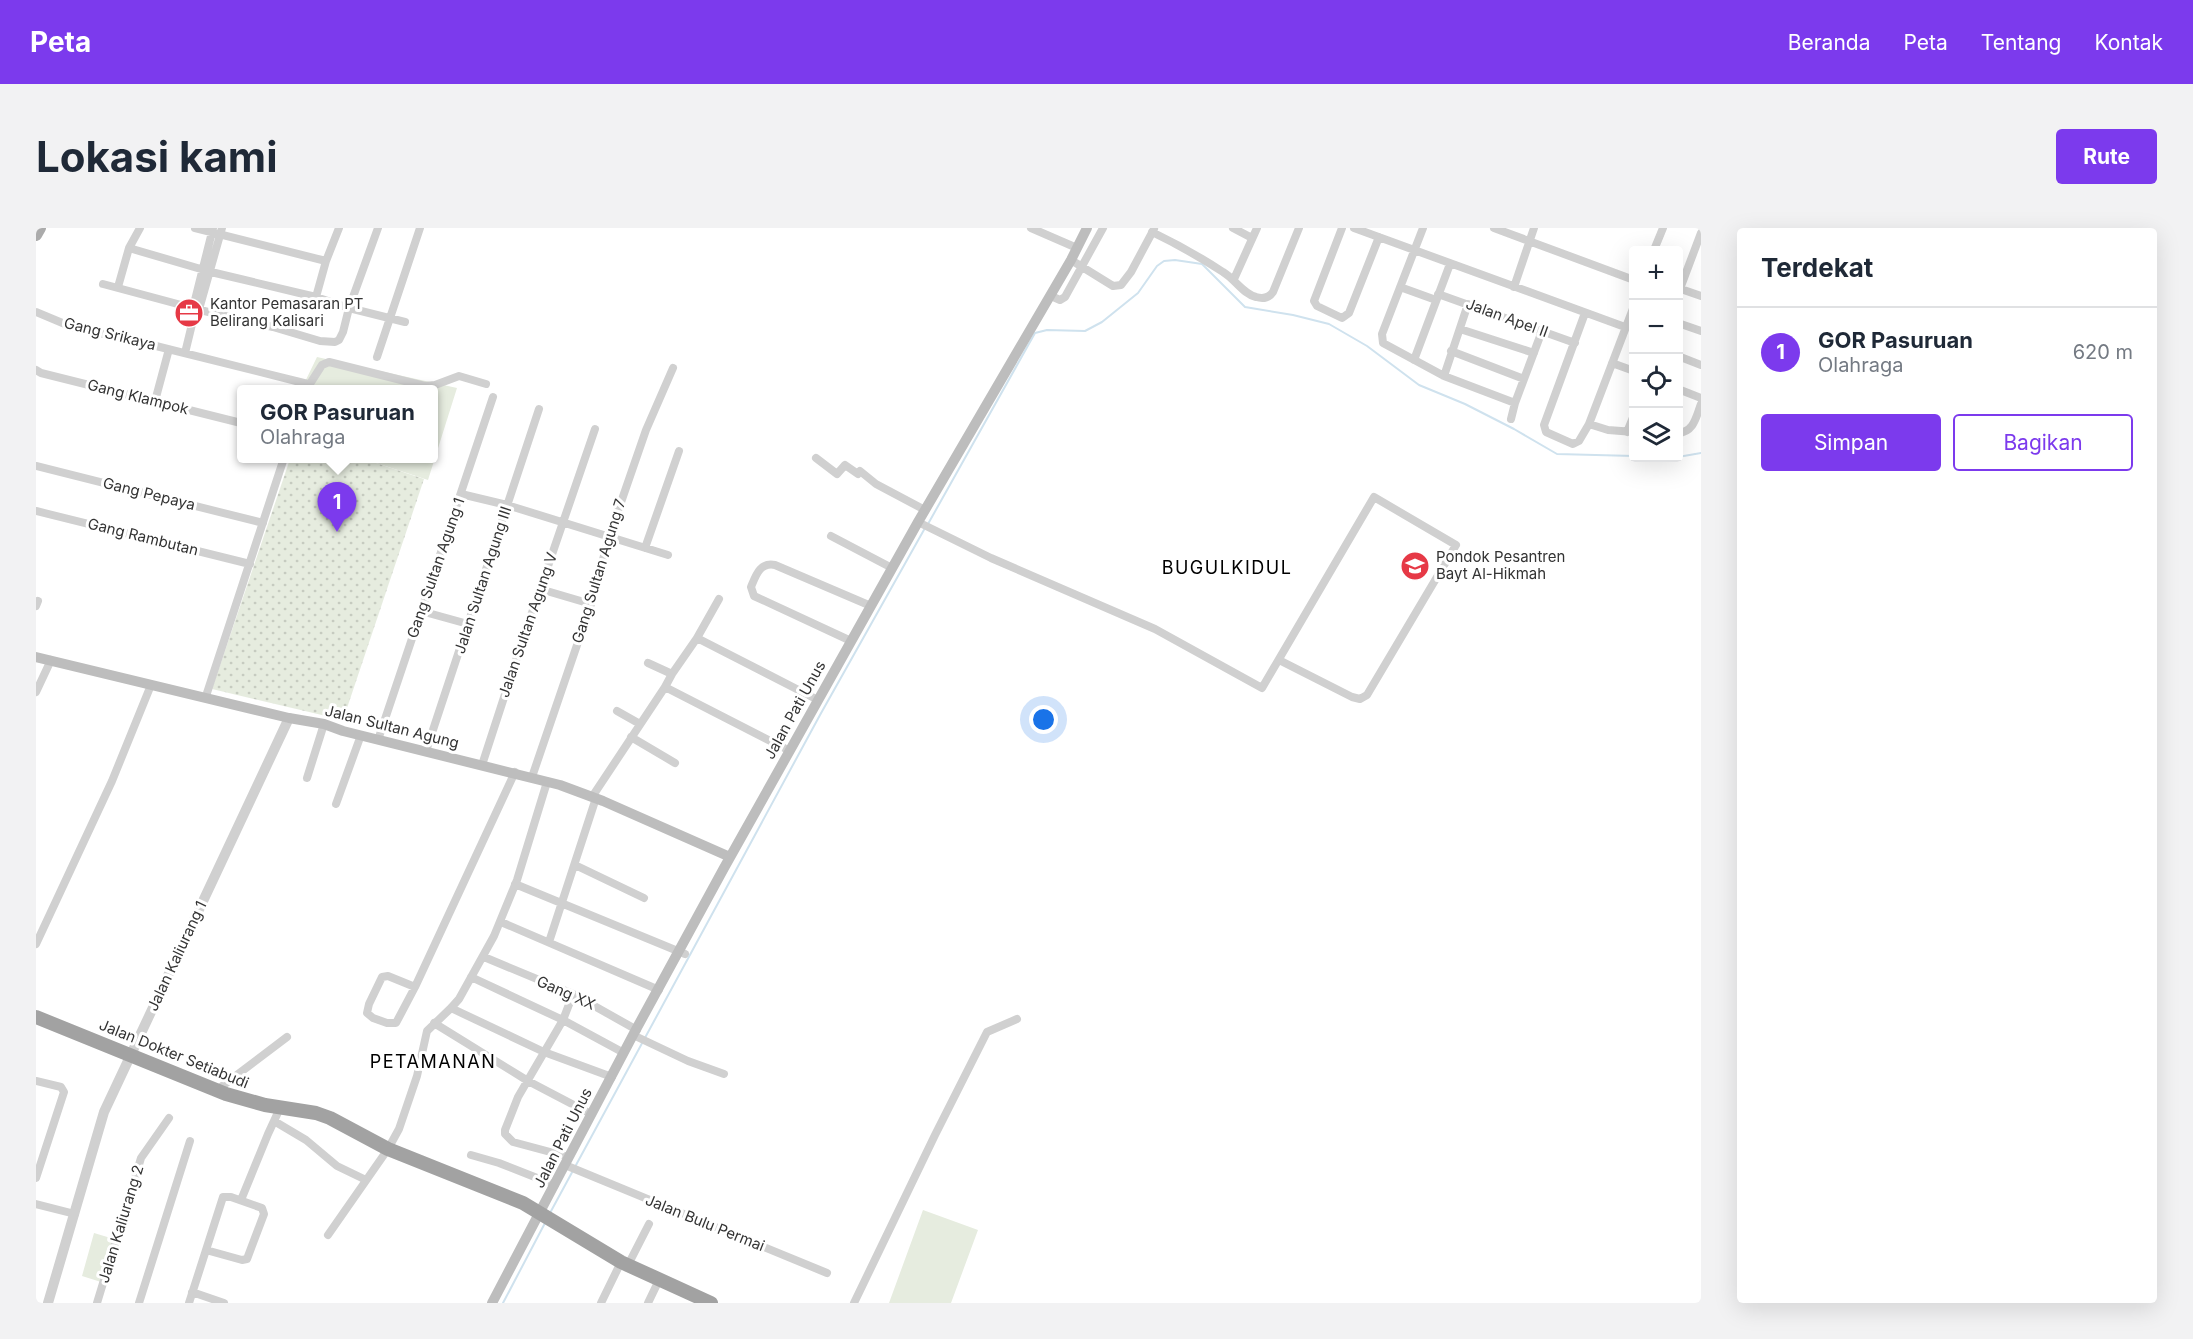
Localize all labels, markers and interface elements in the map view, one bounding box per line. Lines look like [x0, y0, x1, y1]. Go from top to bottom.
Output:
text: Peta [30, 25, 91, 59]
text: Beranda [1788, 30, 1870, 55]
text: Peta [1903, 30, 1948, 55]
text: Tentang [1981, 30, 2061, 55]
text: Kontak [2094, 30, 2163, 55]
button: Rute [2056, 129, 2157, 184]
text: Lokasi kami [36, 131, 278, 182]
map controls [1629, 246, 1683, 462]
button: + [1629, 246, 1683, 300]
text: Terdekat [1761, 252, 1873, 283]
place label: Kantor Pemasaran PT Belirang Kalisari [210, 294, 364, 330]
street label: Jalan Apel II [1463, 294, 1551, 341]
office icon: Kantor Pemasaran PT Belirang Kalisari [173, 297, 205, 329]
button: − [1629, 300, 1683, 354]
street label: Gang Srikaya [62, 313, 158, 354]
text: GOR Pasuruan [1818, 327, 1973, 353]
text: 1 [1776, 340, 1785, 364]
text: 620 m [2073, 340, 2133, 364]
text: Olahraga [1818, 353, 1903, 377]
button: locate [1629, 354, 1683, 408]
street label: Gang Klampok [86, 375, 191, 418]
popup [237, 385, 438, 463]
text: GOR Pasuruan [260, 399, 415, 425]
button: layers [1629, 408, 1683, 462]
button: Simpan [1761, 414, 1941, 471]
button: Bagikan [1953, 414, 2133, 471]
text: Olahraga [260, 425, 345, 449]
street label: Gang Pepaya [101, 473, 197, 514]
pin: 1 [318, 482, 356, 532]
street label: Gang Sultan Agung 1 [403, 495, 469, 641]
street label: Gang Sultan Agung 7 [568, 496, 630, 645]
street label: Jalan Sultan Agung III [450, 504, 515, 656]
street label: Gang Rambutan [86, 514, 200, 559]
place label: Pondok Pesantren Bayt Al-Hikmah [1436, 547, 1565, 583]
street label: Jalan Sultan Agung V [494, 550, 561, 700]
school or university icon: Pondok Pesantren Bayt Al-Hikmah [1399, 550, 1431, 582]
district label: BUGULKIDUL [1162, 557, 1292, 578]
street label: Jalan Pati Unus [760, 657, 830, 762]
street label: Jalan Sultan Agung [323, 701, 461, 752]
your location [1029, 705, 1058, 734]
street label: Jalan Kaliurang 1 [143, 898, 210, 1014]
street label: Gang XX [534, 971, 599, 1014]
street label: Jalan Dokter Setiabudi [97, 1015, 252, 1092]
district label: PETAMANAN [370, 1051, 496, 1072]
street label: Jalan Pati Unus [529, 1085, 596, 1191]
street label: Jalan Kaliurang 2 [94, 1163, 147, 1285]
street label: Jalan Bulu Permai [643, 1190, 768, 1255]

